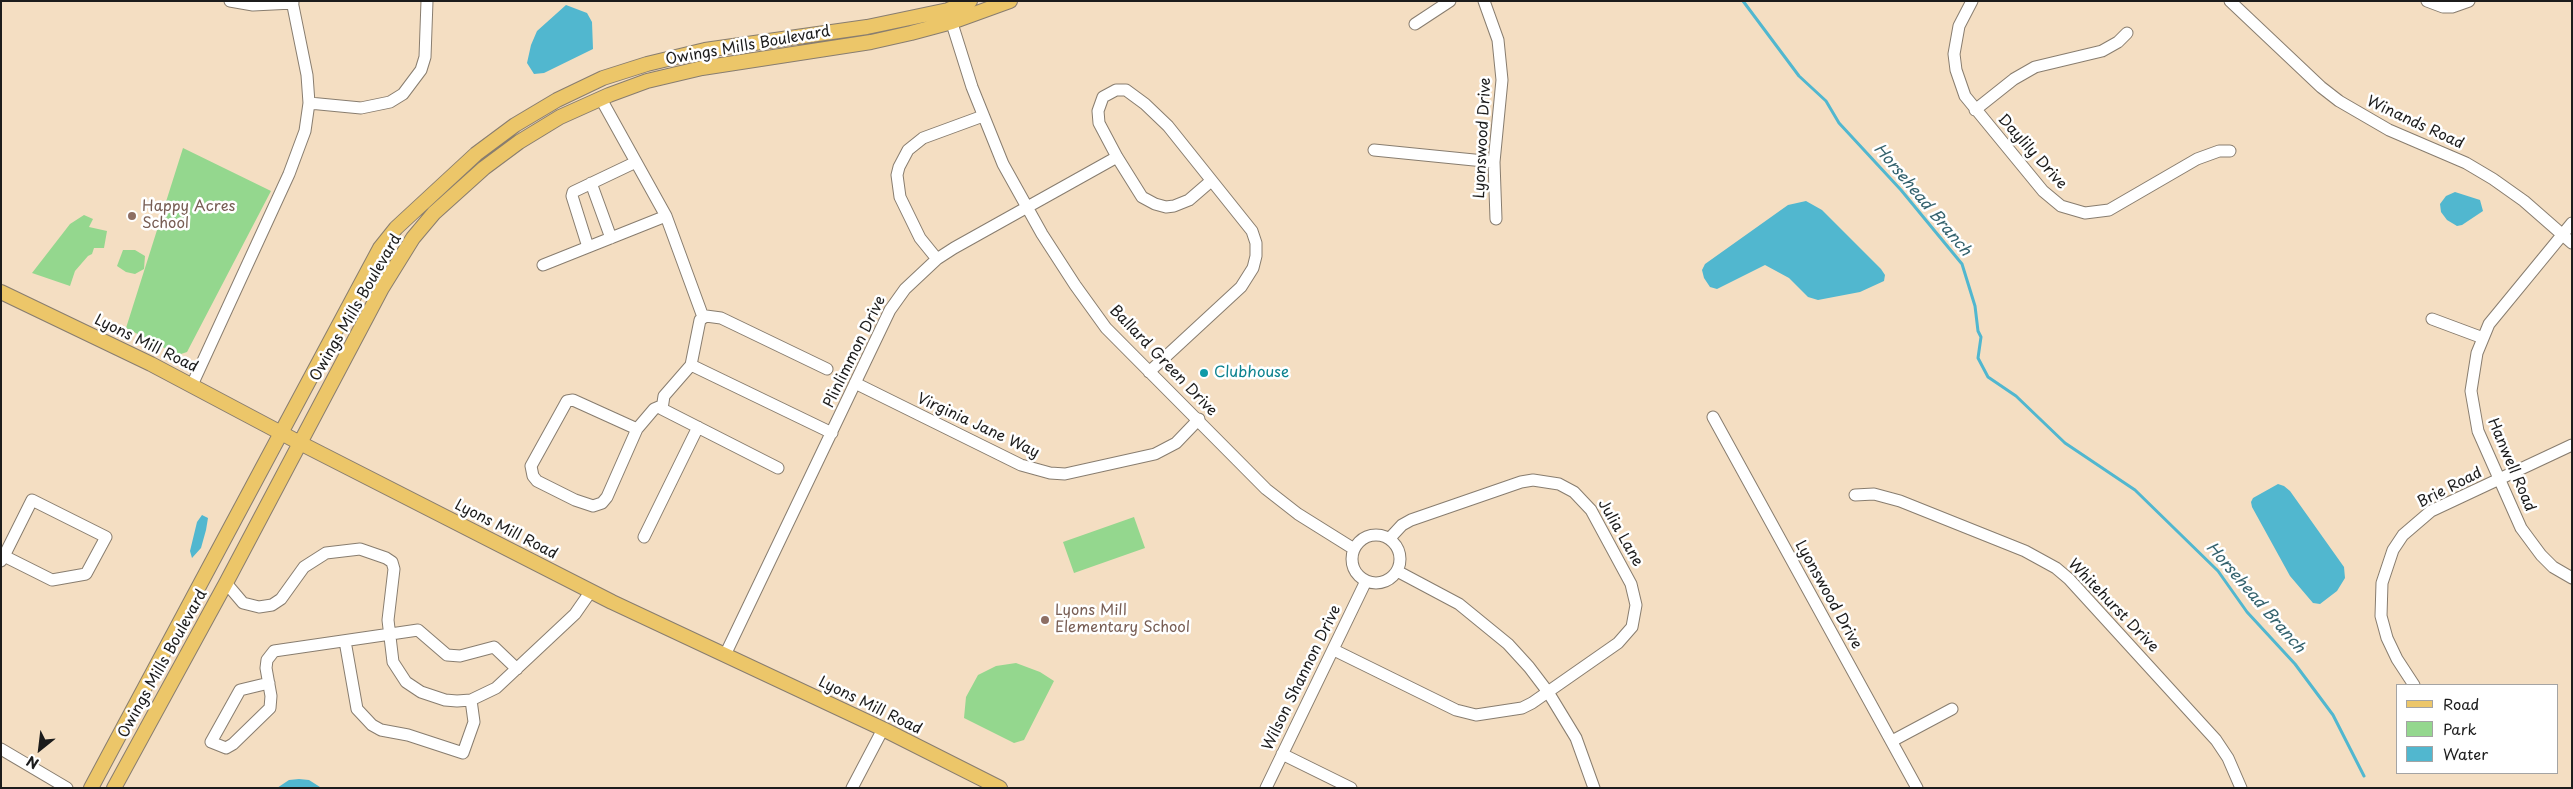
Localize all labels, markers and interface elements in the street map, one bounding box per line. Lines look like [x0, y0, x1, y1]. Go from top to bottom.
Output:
street label: Owings Mills Boulevard [664, 23, 832, 69]
street label: Lyonswood Drive [1471, 77, 1495, 199]
street label: Winands Road [2364, 93, 2466, 153]
street label: Daylily Drive [1994, 111, 2070, 193]
water label: Horsehead Branch [1869, 140, 1975, 260]
place label: Happy Acres School [142, 198, 235, 233]
marker: Happy Acres School [126, 210, 138, 222]
street label: Owings Mills Boulevard [307, 231, 405, 385]
street label: Plinlimmon Drive [820, 293, 890, 411]
street label: Ballard Green Drive [1105, 302, 1221, 420]
street label: Lyons Mill Road [91, 311, 201, 377]
place label: Clubhouse [1214, 364, 1289, 382]
marker: Clubhouse [1198, 367, 1210, 379]
street label: Virginia Jane Way [914, 390, 1042, 462]
street label: Hanwell Road [2483, 416, 2539, 514]
street label: Brie Road [2415, 464, 2485, 512]
street label: Lyons Mill Road [452, 496, 560, 564]
street label: Julia Lane [1593, 496, 1647, 570]
street label: Lyonswood Drive [1791, 538, 1865, 652]
water label: Horsehead Branch [2202, 539, 2308, 657]
street label: Whitehurst Drive [2064, 556, 2162, 656]
street label: Owings Mills Boulevard [115, 587, 211, 741]
place label: Lyons Mill Elementary School [1055, 602, 1190, 637]
street label: Wilson Shannon Drive [1259, 602, 1345, 754]
marker: Lyons Mill Elementary School [1039, 614, 1051, 626]
street label: Lyons Mill Road [815, 673, 925, 739]
legend [2396, 684, 2558, 774]
text: Road [2443, 692, 2479, 715]
text: Park [2443, 717, 2477, 740]
north arrow [15, 724, 65, 774]
text: Water [2443, 742, 2488, 765]
text: N [23, 751, 42, 774]

